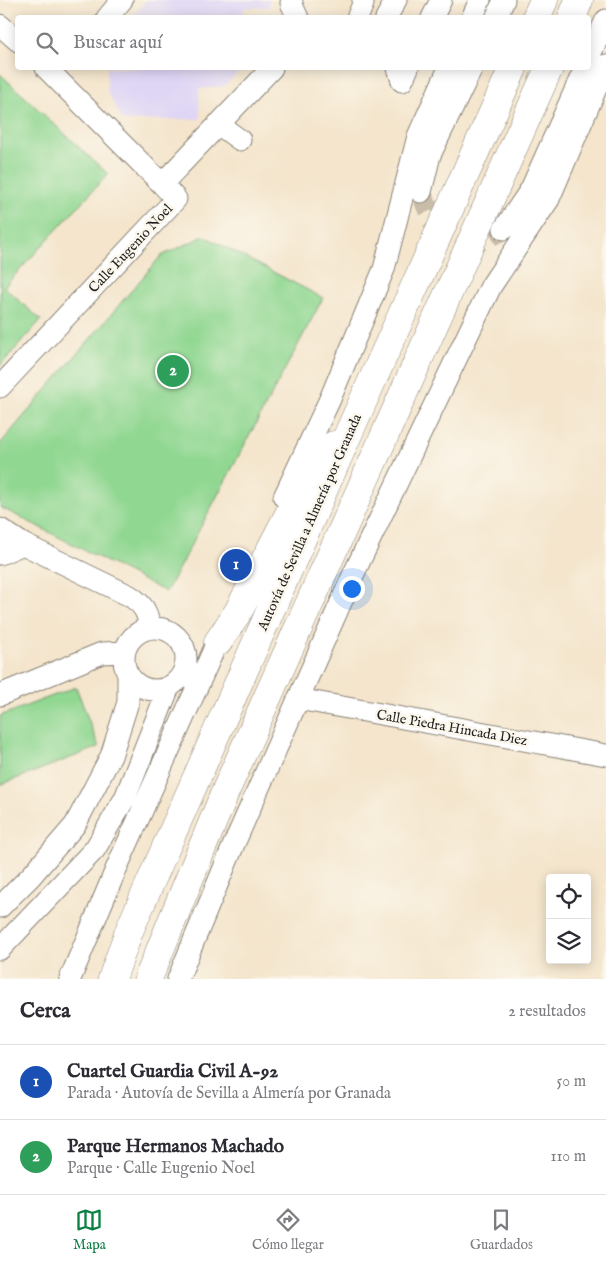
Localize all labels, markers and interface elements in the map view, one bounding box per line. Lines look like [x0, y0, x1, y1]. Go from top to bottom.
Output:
search box [15, 15, 591, 70]
icon: search [33, 29, 61, 57]
text: Buscar aquí [73, 31, 162, 55]
street label: Calle Eugenio Noel [85, 200, 177, 297]
pin: 2 [157, 352, 189, 390]
street label: Autovía de Sevilla a Almería por Granada [253, 410, 366, 635]
pin: 1 [220, 546, 252, 584]
your location [339, 576, 365, 602]
street label: Calle Piedra Hincada Diez [375, 706, 529, 750]
map controls [546, 874, 591, 964]
button: locate [546, 874, 591, 919]
button: layers [546, 919, 591, 964]
text: Cerca [20, 998, 70, 1025]
text: 2 resultados [508, 1002, 586, 1022]
text: Cuartel Guardia Civil A-92 [67, 1060, 278, 1084]
text: 1 [33, 1072, 39, 1092]
text: 50 m [557, 1072, 586, 1092]
text: Parada · Autovía de Sevilla a Almería por Granada [67, 1084, 391, 1104]
text: Parque Hermanos Machado [67, 1135, 284, 1159]
text: 2 [32, 1147, 40, 1167]
text: 110 m [550, 1147, 586, 1167]
text: Parque · Calle Eugenio Noel [67, 1159, 255, 1179]
tab: Mapa [73, 1206, 106, 1254]
tab: Cómo llegar [252, 1206, 324, 1254]
tab: Guardados [470, 1206, 533, 1254]

